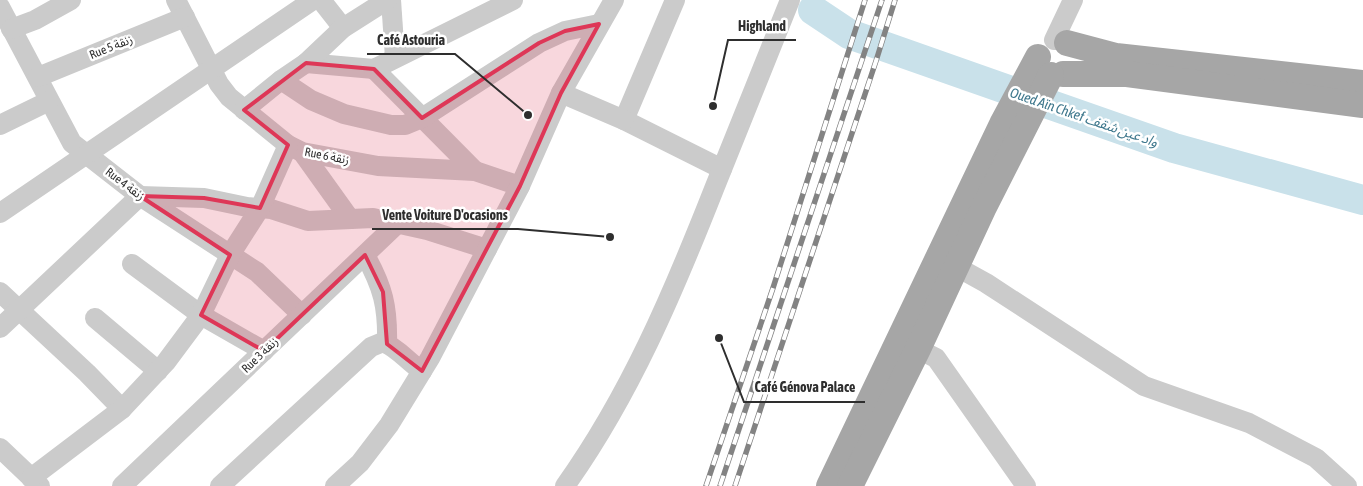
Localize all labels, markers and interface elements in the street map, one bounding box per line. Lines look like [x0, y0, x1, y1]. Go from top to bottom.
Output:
callout: Highland [728, 11, 796, 40]
text: Highland [738, 18, 786, 34]
callout: Café Astouria [367, 25, 455, 54]
street label: Rue 5 زنقة [87, 32, 135, 62]
text: Café Astouria [377, 32, 445, 48]
water label: Oued Aïn Chkef واد عين شقف [1008, 84, 1160, 151]
street label: Rue 6 زنقة [303, 145, 351, 167]
street label: Rue 4 زنقة [103, 165, 147, 203]
callout: Vente Voiture D'ocasions [372, 200, 518, 229]
text: Vente Voiture D'ocasions [381, 207, 508, 223]
street label: Rue 3 زنقة [239, 334, 281, 376]
callout: Café Génova Palace [744, 373, 865, 402]
text: Café Génova Palace [755, 379, 855, 395]

